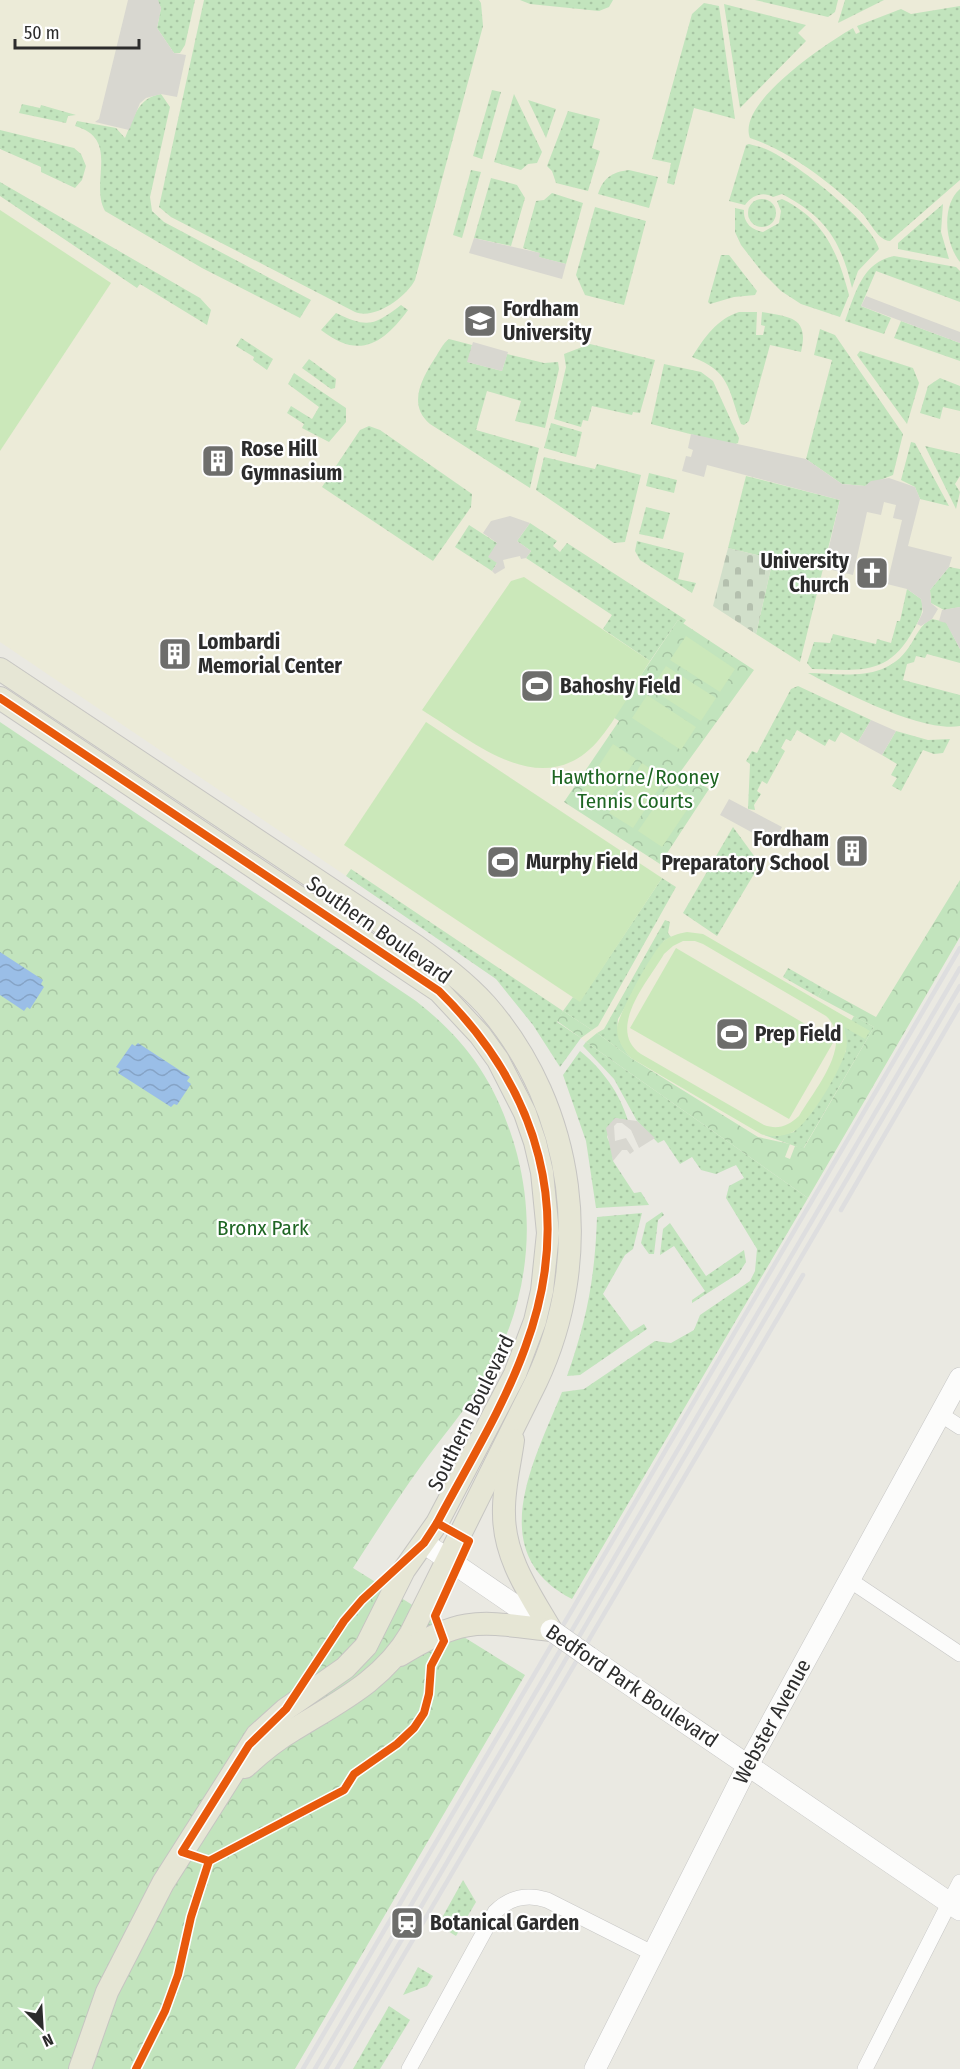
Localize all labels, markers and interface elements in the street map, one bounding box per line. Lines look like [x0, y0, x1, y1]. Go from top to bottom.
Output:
scale bar [15, 12, 140, 50]
text: 50 m [24, 22, 60, 44]
place label: Fordham University [503, 296, 593, 346]
school or university icon: Fordham University [462, 303, 498, 339]
place label: Rose Hill Gymnasium [241, 436, 342, 486]
building icon: Rose Hill Gymnasium [200, 443, 236, 479]
place label: University Church [760, 548, 850, 598]
church icon: University Church [854, 555, 890, 591]
place label: Lombardi Memorial Center [198, 629, 342, 679]
building icon: Lombardi Memorial Center [157, 636, 193, 672]
sports icon: Bahoshy Field [519, 668, 555, 704]
place label: Bahoshy Field [560, 673, 681, 699]
park label: Hawthorne/Rooney Tennis Courts [551, 764, 720, 814]
place label: Fordham Preparatory School [662, 826, 829, 876]
building icon: Fordham Preparatory School [834, 833, 870, 869]
sports icon: Murphy Field [485, 844, 521, 880]
place label: Murphy Field [526, 849, 638, 875]
street label: Southern Boulevard [302, 870, 456, 990]
sports icon: Prep Field [714, 1016, 750, 1052]
place label: Prep Field [755, 1021, 841, 1047]
park label: Bronx Park [217, 1215, 309, 1241]
street label: Southern Boulevard [422, 1331, 520, 1495]
street label: Bedford Park Boulevard [541, 1619, 723, 1753]
street label: Webster Avenue [728, 1654, 817, 1788]
station icon: Botanical Garden [389, 1905, 425, 1941]
place label: Botanical Garden [430, 1910, 579, 1936]
north arrow [12, 1997, 72, 2057]
text: N [40, 2030, 56, 2051]

